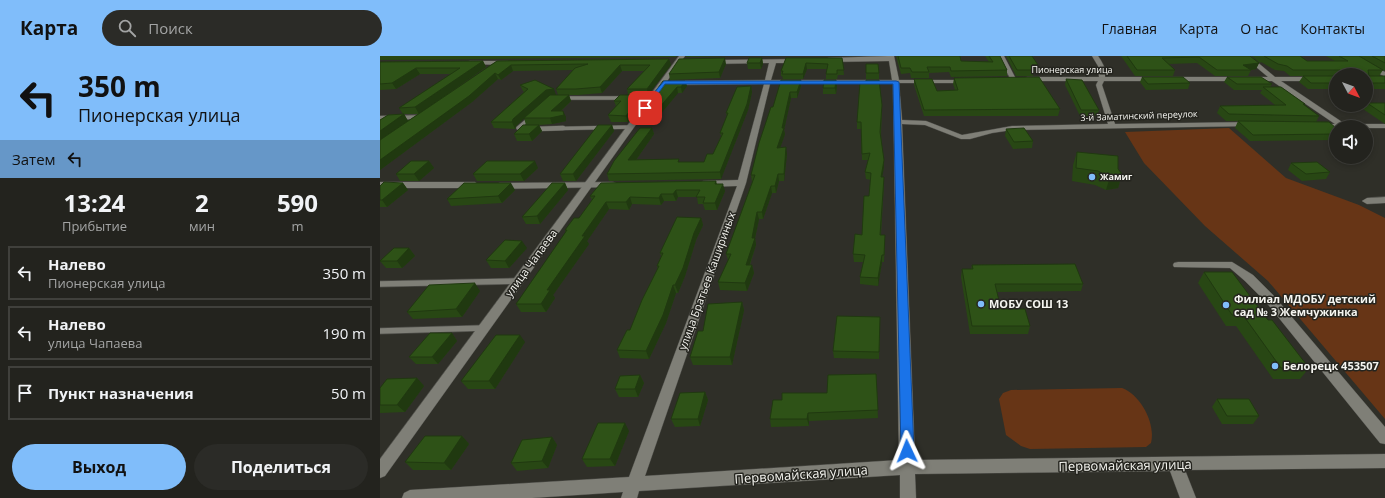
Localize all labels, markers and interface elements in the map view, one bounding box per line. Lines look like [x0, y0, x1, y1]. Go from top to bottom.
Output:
search box [102, 10, 382, 46]
text: Карта [20, 15, 78, 41]
icon: search [116, 17, 138, 39]
text: Поиск [148, 18, 193, 38]
text: Главная [1102, 19, 1157, 38]
text: Карта [1179, 19, 1218, 38]
text: О нас [1240, 19, 1278, 38]
text: Контакты [1300, 19, 1365, 38]
street label: Пионерская улица [1031, 63, 1113, 76]
text: 350 m [78, 67, 161, 105]
north arrow [1329, 68, 1373, 112]
map controls [1329, 68, 1373, 164]
icon: left [12, 72, 64, 124]
pin [628, 91, 662, 125]
icon: arrive [634, 97, 656, 119]
text: Пионерская улица [78, 103, 240, 127]
street label: 3-й Заматинский переулок [1080, 107, 1198, 124]
button: sound [1329, 120, 1373, 164]
icon: left [64, 148, 86, 170]
text: Затем [12, 149, 56, 169]
place label: Жамиг [1100, 170, 1133, 183]
marker: Жамиг [1087, 172, 1097, 182]
text: 13:24 [64, 186, 125, 219]
text: 2 [195, 186, 209, 219]
text: 590 [277, 186, 318, 219]
street label: улица Братьев Кашириных [675, 210, 739, 352]
text: Прибытие [62, 217, 127, 235]
text: мин [189, 217, 215, 235]
text: m [291, 217, 304, 235]
street label: улица Чапаева [501, 226, 560, 299]
text: Налево [48, 254, 106, 274]
icon: left [14, 262, 36, 284]
text: 350 m [322, 263, 366, 283]
text: Пионерская улица [48, 274, 165, 292]
place label: Филиал МДОБУ детский сад № 3 Жемчужинка [1234, 291, 1376, 319]
place label: МОБУ СОШ 13 [989, 296, 1068, 311]
marker: МОБУ СОШ 13 [976, 299, 986, 309]
marker: Филиал МДОБУ детский сад № 3 Жемчужинка [1221, 300, 1231, 310]
text: Налево [48, 314, 106, 334]
icon: left [14, 322, 36, 344]
text: 190 m [322, 323, 366, 343]
text: улица Чапаева [48, 334, 142, 352]
place label: Белорецк 453507 [1283, 358, 1379, 373]
marker: Белорецк 453507 [1270, 361, 1280, 371]
icon: arrive [14, 382, 36, 404]
text: Пункт назначения [48, 383, 194, 403]
text: 50 m [331, 383, 366, 403]
position arrow [886, 430, 928, 472]
button: Выход [12, 444, 186, 490]
button: Поделиться [194, 444, 368, 490]
street label: Первомайская улица [1058, 455, 1192, 475]
street label: Первомайская улица [734, 460, 868, 488]

